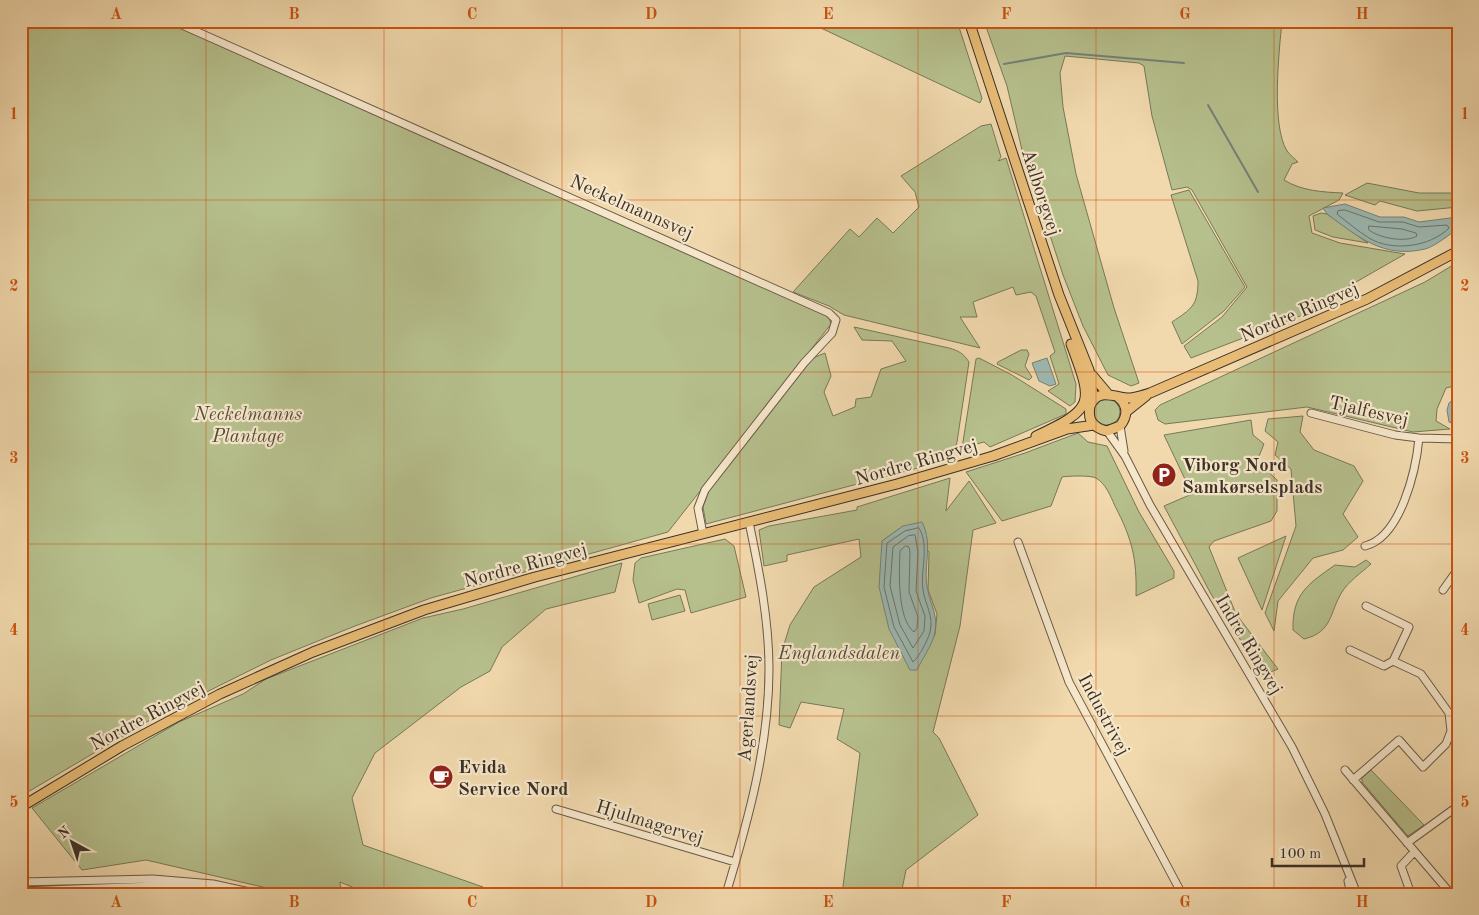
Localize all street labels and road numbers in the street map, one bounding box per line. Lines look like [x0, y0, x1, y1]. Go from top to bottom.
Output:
street label: Aalborgvej [1017, 147, 1063, 239]
street label: Neckelmannsvej [567, 173, 695, 244]
street label: Nordre Ringvej [1238, 280, 1362, 347]
street label: Tjalfesvej [1327, 394, 1410, 431]
street label: Nordre Ringvej [853, 437, 980, 490]
street label: Nordre Ringvej [462, 541, 589, 592]
street label: Indre Ringvej [1211, 592, 1285, 699]
street label: Agerlandsvej [736, 654, 763, 763]
street label: Industrivej [1073, 671, 1132, 759]
street label: Nordre Ringvej [88, 679, 209, 755]
street label: Hjulmagervej [593, 798, 705, 849]

